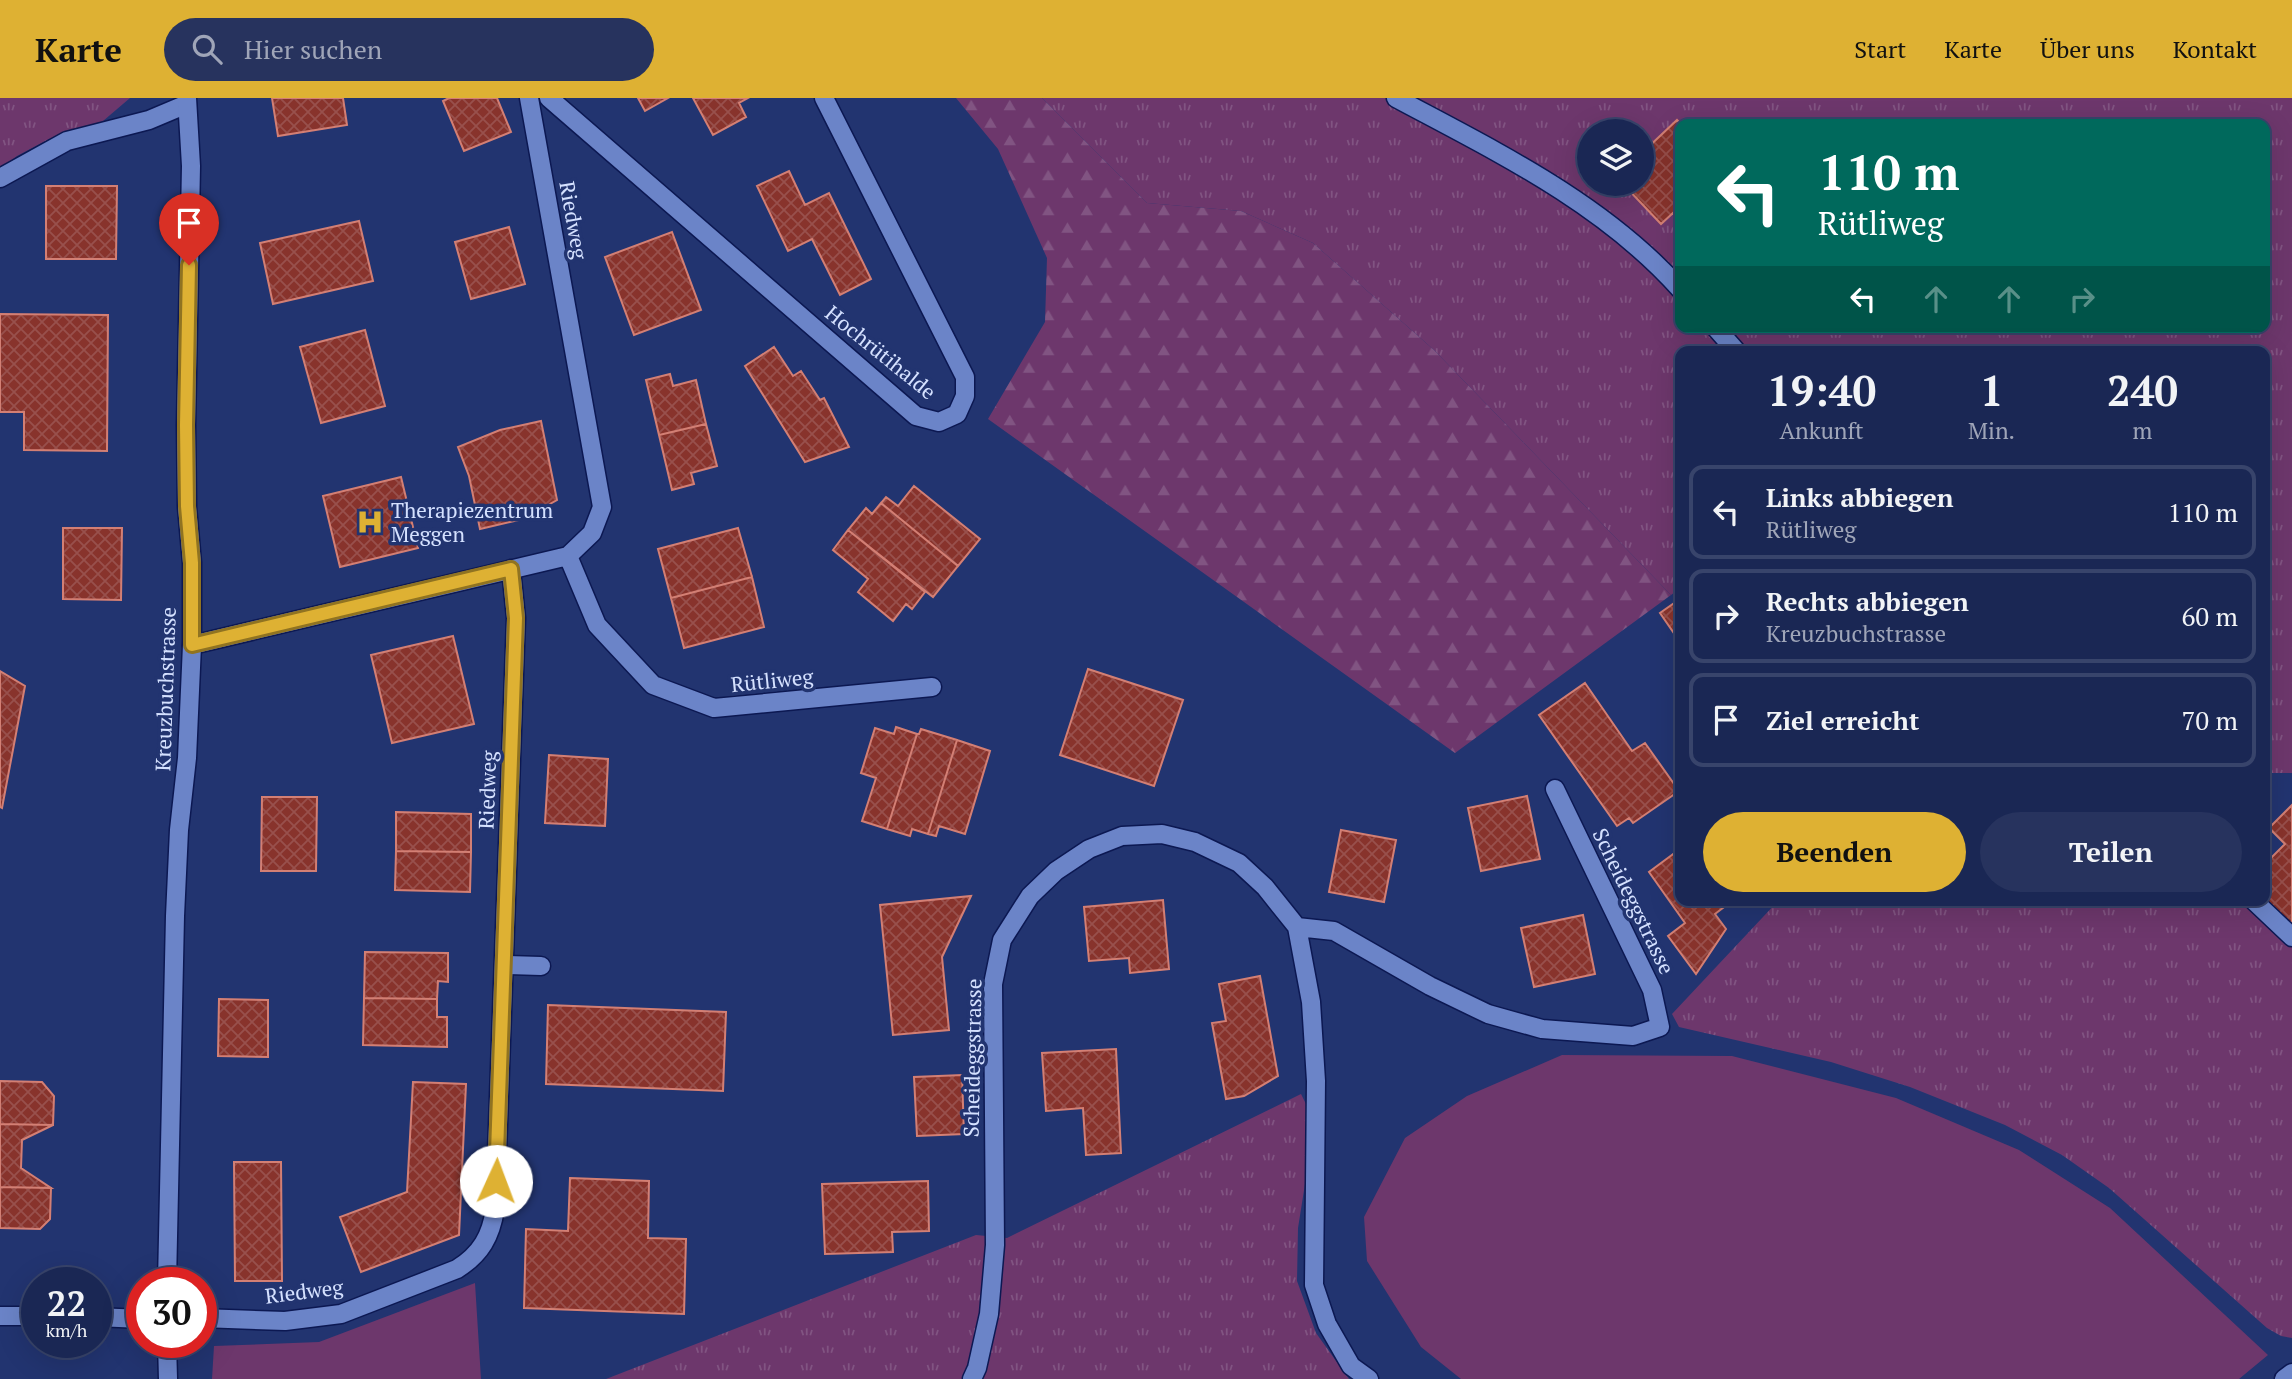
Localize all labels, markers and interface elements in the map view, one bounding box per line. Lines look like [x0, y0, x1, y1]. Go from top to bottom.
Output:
search box [164, 18, 654, 81]
text: Karte [35, 28, 122, 71]
icon: search [188, 30, 226, 68]
text: Hier suchen [244, 32, 382, 66]
text: Start [1854, 33, 1906, 65]
text: Karte [1944, 33, 2002, 65]
text: Über uns [2040, 33, 2135, 65]
text: Kontakt [2173, 33, 2257, 65]
map controls [1577, 119, 1654, 196]
button: layers [1577, 119, 1654, 196]
text: 110 m [1818, 139, 1960, 204]
icon: left [1703, 147, 1794, 238]
street label: Riedweg [553, 179, 595, 262]
pin [159, 193, 219, 265]
text: Rütliweg [1818, 202, 1944, 244]
icon: arrive [170, 204, 208, 242]
icon: left [1844, 280, 1882, 318]
icon: ahead [1917, 280, 1955, 318]
icon: ahead [1990, 280, 2028, 318]
icon: right [2063, 280, 2101, 318]
street label: Hochrütihalde [820, 299, 942, 405]
text: 19:40 [1767, 362, 1876, 418]
text: 1 [1980, 362, 2003, 418]
text: 240 [2107, 362, 2178, 418]
text: Ankunft [1779, 415, 1864, 446]
text: Min. [1968, 415, 2015, 446]
text: m [2133, 415, 2152, 446]
text: Links abbiegen [1766, 480, 1954, 514]
icon: left [1707, 493, 1745, 531]
text: 110 m [2168, 495, 2238, 529]
place label: Therapiezentrum Meggen [391, 496, 553, 548]
hospital icon: Therapiezentrum Meggen [355, 507, 385, 537]
text: Rütliweg [1766, 514, 1856, 545]
text: Rechts abbiegen [1766, 584, 1969, 618]
icon: right [1707, 597, 1745, 635]
text: 60 m [2182, 599, 2238, 633]
street label: Kreuzbuchstrasse [148, 606, 182, 772]
text: Kreuzbuchstrasse [1766, 618, 1946, 649]
street label: Rütliweg [730, 662, 815, 698]
icon: arrive [1707, 701, 1745, 739]
text: Ziel erreicht [1766, 703, 1919, 737]
text: 70 m [2182, 703, 2238, 737]
street label: Riedweg [472, 749, 502, 830]
button: Beenden [1703, 812, 1966, 892]
button: Teilen [1980, 812, 2242, 892]
street label: Scheideggstrasse [1587, 823, 1681, 979]
street label: Scheideggstrasse [957, 978, 987, 1138]
position arrow [459, 1144, 533, 1218]
speed limit sign: 30 [126, 1267, 217, 1358]
street label: Riedweg [263, 1272, 346, 1310]
text: 22 [47, 1280, 86, 1326]
text: km/h [46, 1318, 87, 1342]

